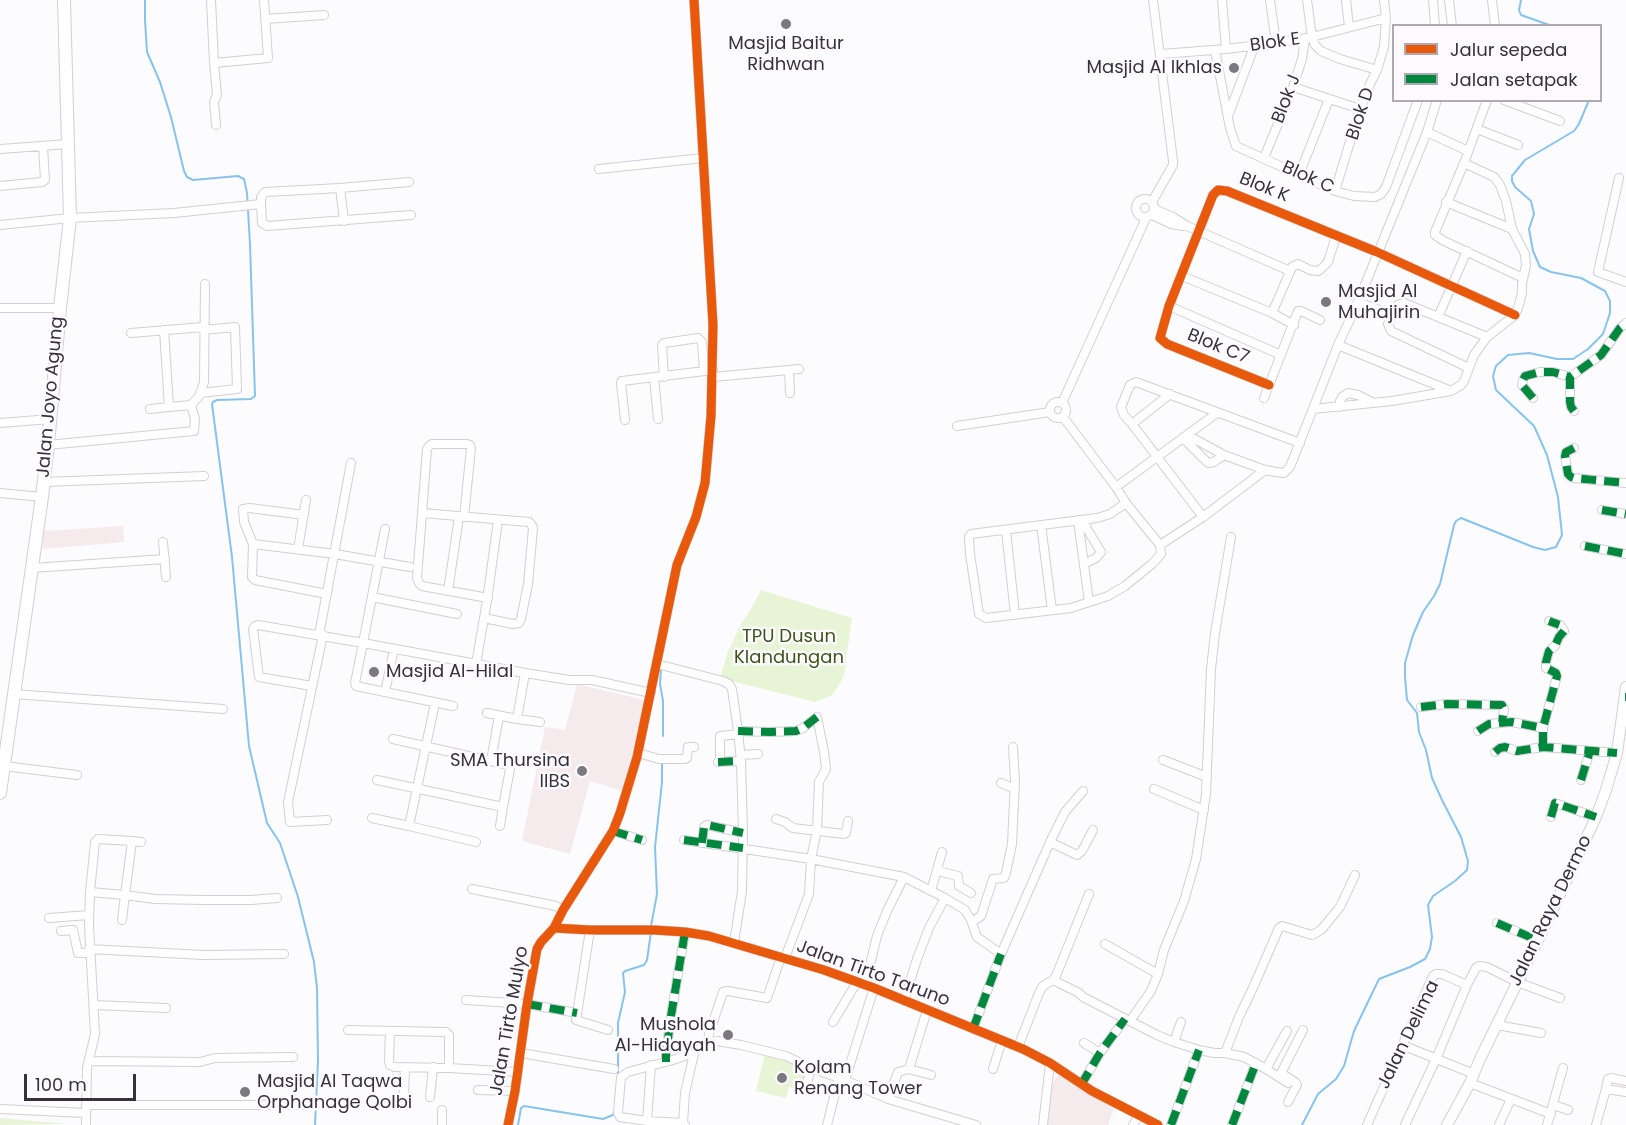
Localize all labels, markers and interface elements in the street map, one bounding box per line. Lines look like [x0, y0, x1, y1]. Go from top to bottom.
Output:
marker: Masjid Baitur Ridhwan [779, 17, 793, 31]
legend [1392, 24, 1602, 102]
street label: Blok E [1249, 29, 1301, 57]
place label: Masjid Baitur Ridhwan [728, 33, 844, 76]
text: Jalur sepeda [1450, 37, 1567, 62]
place label: Masjid Al Ikhlas [1086, 57, 1222, 79]
marker: Masjid Al Ikhlas [1227, 61, 1241, 75]
text: Jalan setapak [1450, 67, 1578, 92]
street label: Blok J [1268, 72, 1306, 126]
street label: Blok D [1342, 85, 1380, 143]
street label: Blok C [1279, 157, 1337, 199]
street label: Blok K [1236, 168, 1292, 208]
place label: Masjid Al Muhajirin [1338, 281, 1420, 324]
marker: Masjid Al Muhajirin [1319, 295, 1333, 309]
street label: Jalan Joyo Agung [33, 316, 69, 478]
street label: Blok C7 [1184, 325, 1252, 369]
park label: TPU Dusun Klandungan [734, 626, 844, 668]
place label: Masjid Al-Hilal [386, 661, 513, 683]
marker: Masjid Al-Hilal [367, 665, 381, 679]
place label: SMA Thursina IIBS [450, 750, 570, 792]
marker: SMA Thursina IIBS [575, 764, 589, 778]
street label: Jalan Raya Dermo [1505, 832, 1597, 990]
street label: Jalan Tirto Taruno [793, 936, 953, 1012]
street label: Jalan Tirto Mulyo [486, 945, 534, 1097]
street label: Jalan Delima [1373, 977, 1445, 1093]
place label: Mushola Al-Hidayah [614, 1014, 716, 1056]
marker: Mushola Al-Hidayah [721, 1028, 735, 1042]
place label: Kolam Renang Tower [794, 1057, 922, 1100]
scale bar [27, 1062, 140, 1100]
place label: Masjid Al Taqwa Orphanage Qolbi [257, 1071, 412, 1114]
marker: Kolam Renang Tower [775, 1071, 789, 1085]
text: 100 m [35, 1072, 87, 1097]
marker: Masjid Al Taqwa Orphanage Qolbi [238, 1085, 252, 1099]

